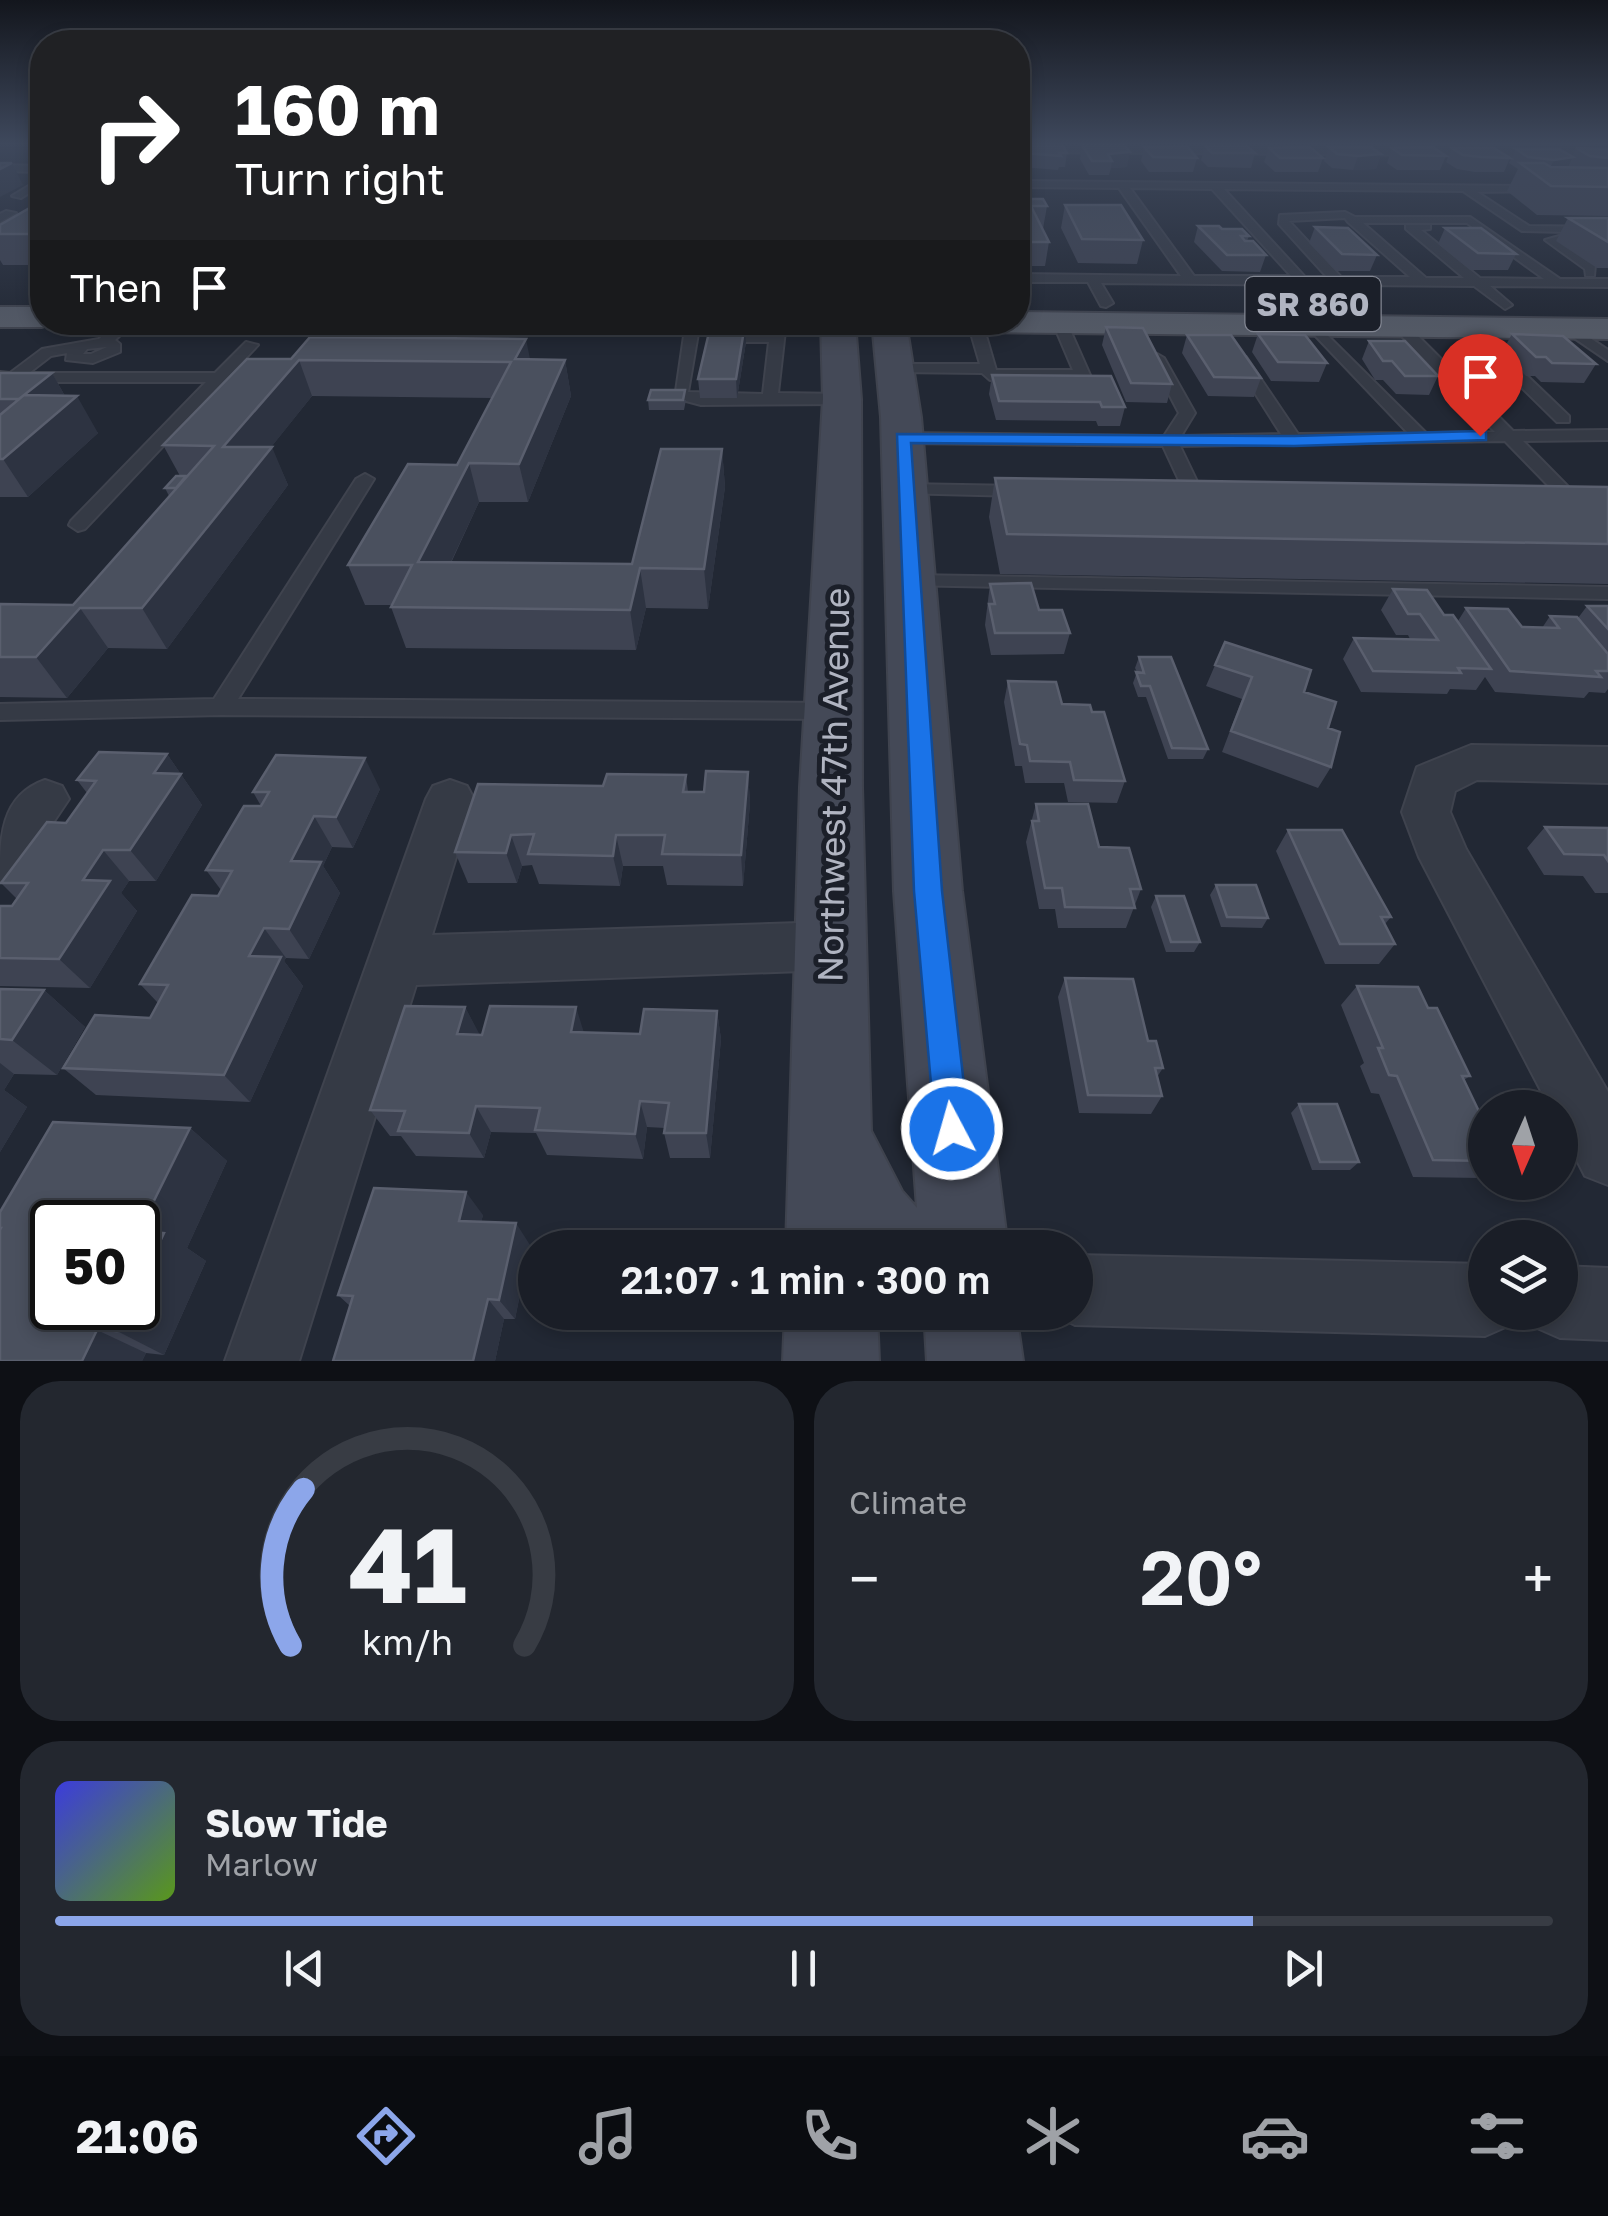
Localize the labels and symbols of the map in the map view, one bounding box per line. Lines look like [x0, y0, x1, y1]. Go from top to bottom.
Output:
road number: SR 860 [1246, 277, 1380, 331]
pin [1438, 334, 1523, 437]
street label: Northwest 47th Avenue [809, 587, 857, 983]
position arrow [900, 1077, 1004, 1181]
north arrow [1468, 1090, 1578, 1200]
speed limit sign: 50 [30, 1200, 160, 1330]

